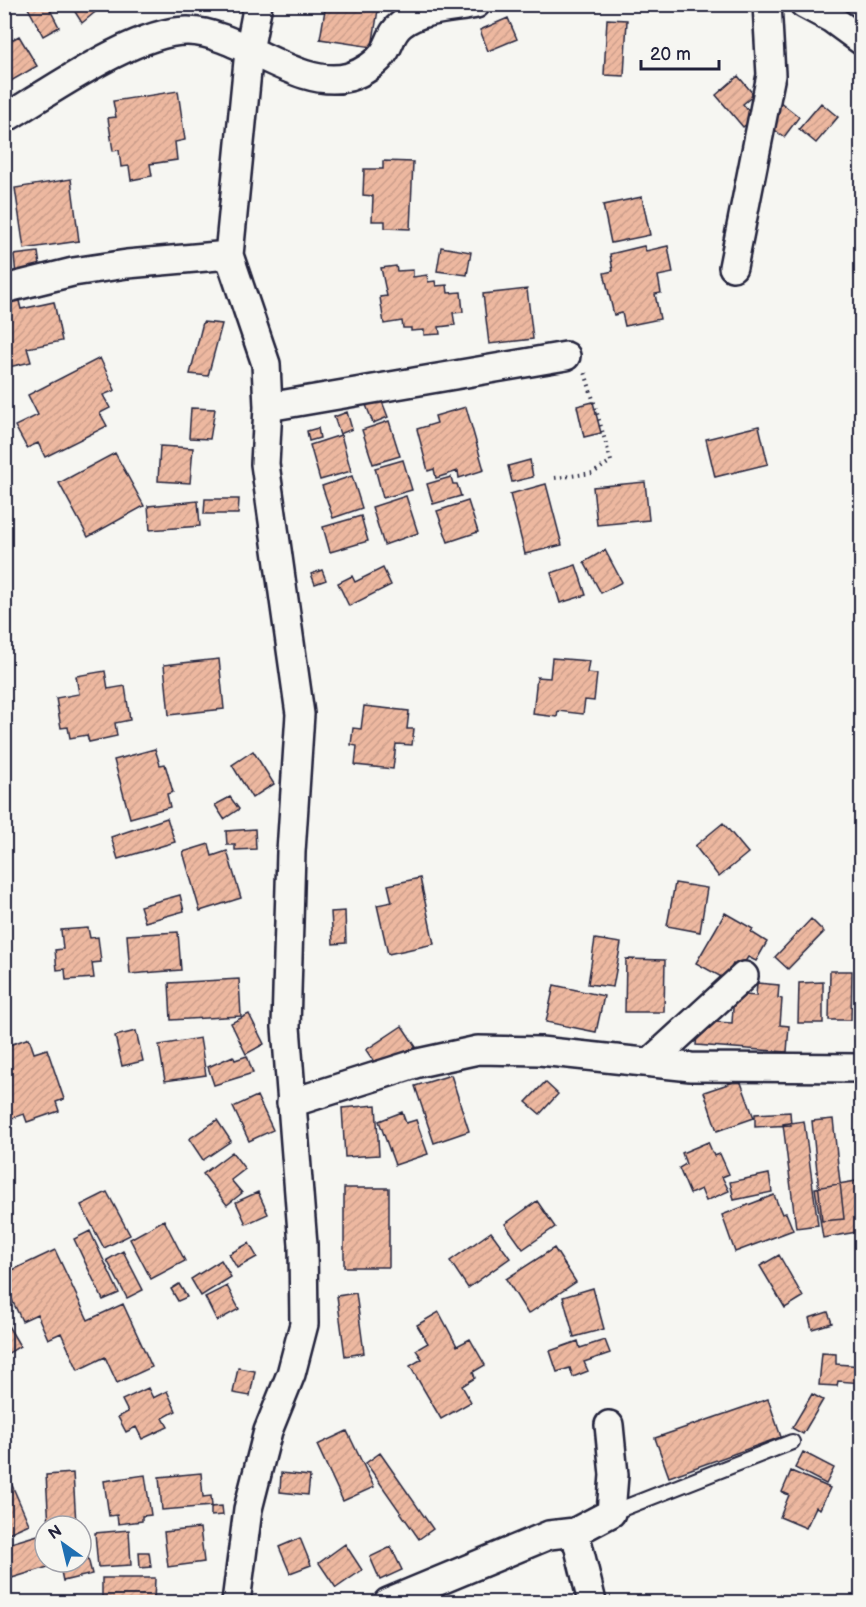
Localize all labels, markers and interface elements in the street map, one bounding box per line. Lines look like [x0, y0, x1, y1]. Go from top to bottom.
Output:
scale bar [641, 33, 719, 71]
text: 20 m [650, 44, 691, 65]
north arrow [33, 1514, 93, 1574]
text: N [45, 1522, 66, 1544]

